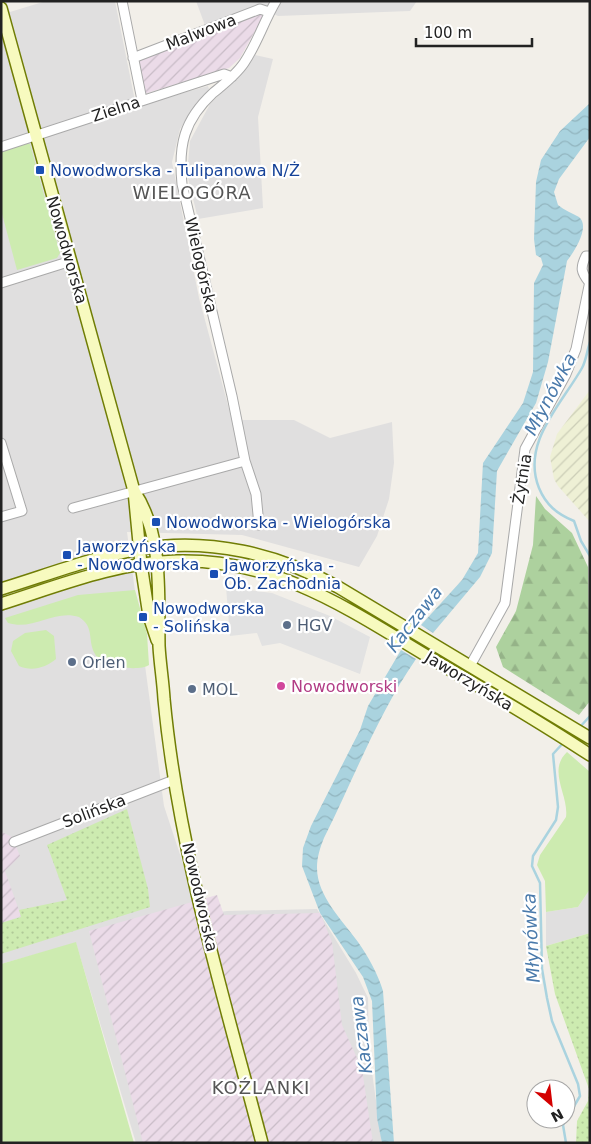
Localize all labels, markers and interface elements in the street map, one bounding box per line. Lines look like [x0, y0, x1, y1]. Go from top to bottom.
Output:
street label: Malwowa [163, 10, 239, 54]
scale bar [416, 15, 532, 47]
text: 100 m [424, 24, 472, 42]
street label: Zielna [89, 92, 143, 126]
place label: Nowodworska - Tulipanowa N/Ż [50, 161, 300, 180]
marker: Nowodworska - Tulipanowa N/Ż [34, 164, 46, 176]
district label: WIELOGÓRA [132, 182, 252, 203]
street label: Nowodworska [43, 194, 91, 306]
street label: Wielogórska [181, 215, 221, 315]
water label: Młynówka [520, 349, 580, 439]
street label: Żytnia [509, 452, 535, 506]
place label: Nowodworska - Wielogórska [166, 513, 391, 532]
marker: Nowodworska - Wielogórska [150, 516, 162, 528]
place label: Jaworzyńska - Nowodworska [76, 537, 199, 574]
marker: Jaworzyńska - Nowodworska [61, 549, 73, 561]
place label: Jaworzyńska - Ob. Zachodnia [223, 556, 341, 593]
marker: Jaworzyńska - Ob. Zachodnia [208, 568, 220, 580]
water label: Kaczawa [382, 582, 446, 656]
place label: Nowodworska - Solińska [153, 599, 264, 636]
marker: Nowodworska - Solińska [137, 611, 149, 623]
place label: HGV [297, 616, 332, 635]
marker: HGV [281, 619, 293, 631]
street label: Jaworzyńska [421, 647, 516, 715]
place label: Orlen [82, 653, 126, 672]
marker: Orlen [66, 656, 78, 668]
place label: Nowodworski [291, 677, 397, 696]
place label: MOL [202, 680, 237, 699]
marker: Nowodworski [275, 680, 287, 692]
marker: MOL [186, 683, 198, 695]
street label: Solińska [60, 790, 128, 832]
street label: Nowodworska [178, 841, 222, 953]
water label: Młynówka [518, 893, 544, 983]
water label: Kaczawa [346, 995, 376, 1075]
district label: KOŹLANKI [212, 1077, 310, 1098]
north arrow [526, 1079, 576, 1129]
text: N [548, 1106, 566, 1125]

